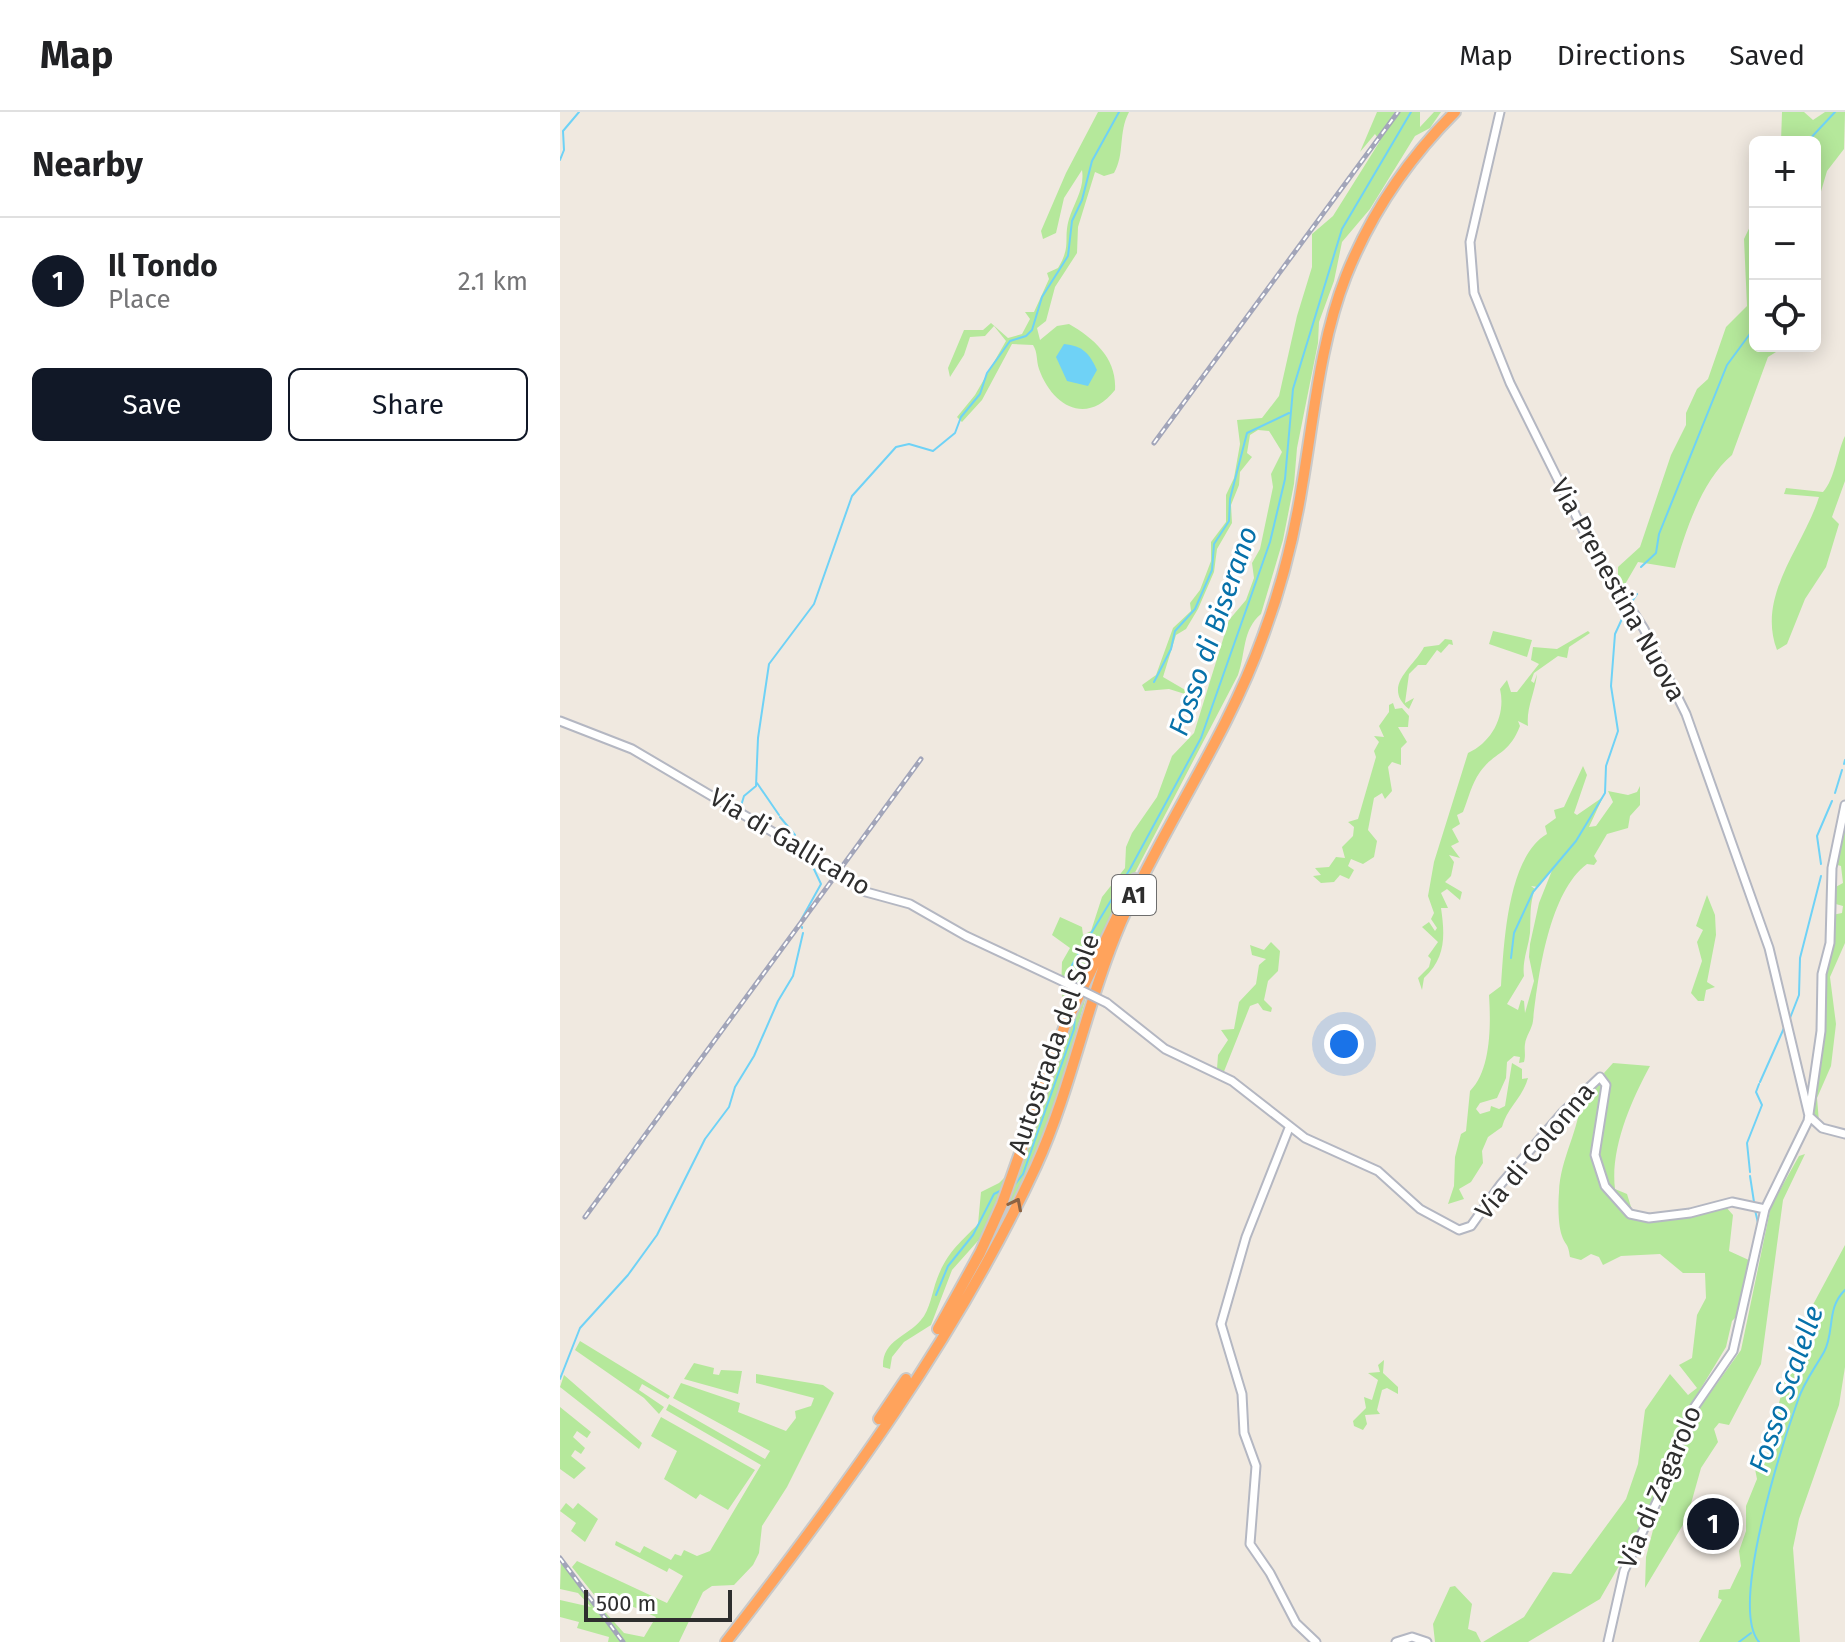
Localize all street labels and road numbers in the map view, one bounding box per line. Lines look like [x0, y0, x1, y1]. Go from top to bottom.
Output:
street label: Via Prenestina Nuova [1544, 473, 1692, 707]
street label: Via di Gallicano [704, 782, 876, 902]
road number: A1 [1112, 875, 1156, 915]
street label: Autostrada del Sole [1002, 930, 1106, 1158]
street label: Via di Colonna [1469, 1076, 1601, 1226]
street label: Via di Zagarolo [1612, 1401, 1708, 1573]

